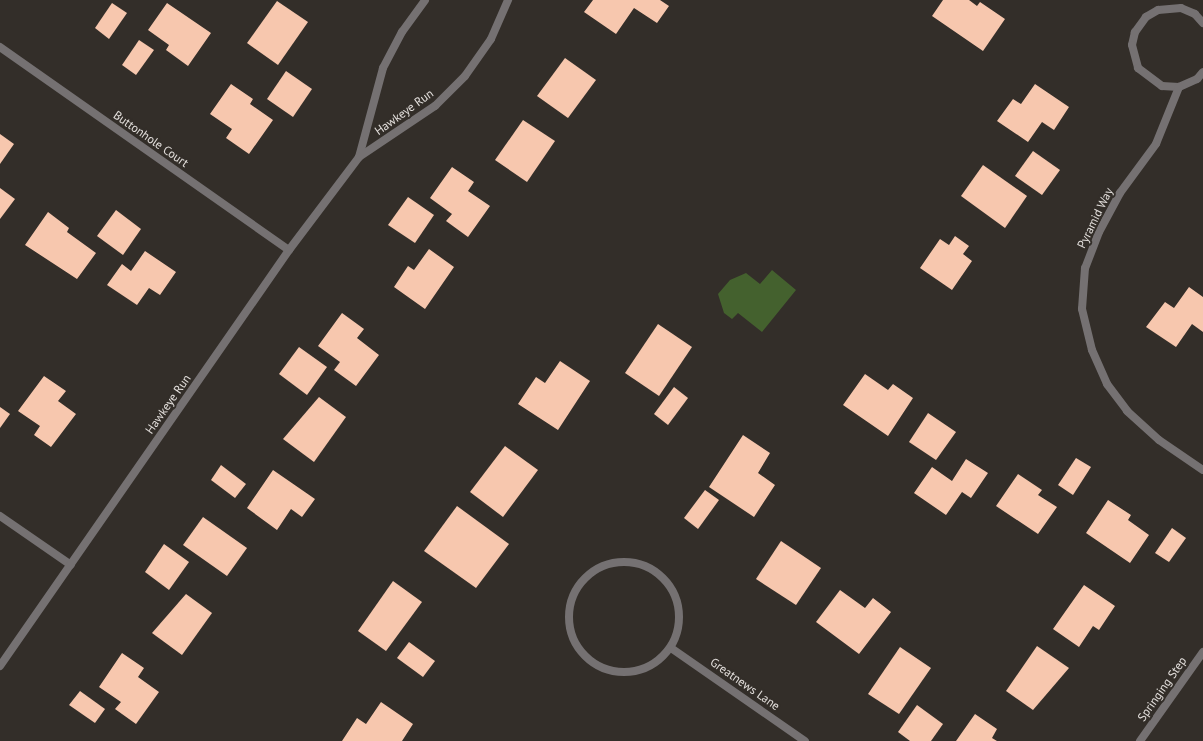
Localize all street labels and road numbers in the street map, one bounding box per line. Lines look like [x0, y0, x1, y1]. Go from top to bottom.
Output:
street label: Hawkeye Run [372, 86, 436, 138]
street label: Buttonhole Court [111, 108, 191, 170]
street label: Pyramid Way [1074, 185, 1116, 251]
street label: Hawkeye Run [142, 372, 194, 436]
street label: Springing Step [1134, 654, 1190, 724]
street label: Greatnews Lane [707, 655, 783, 713]

